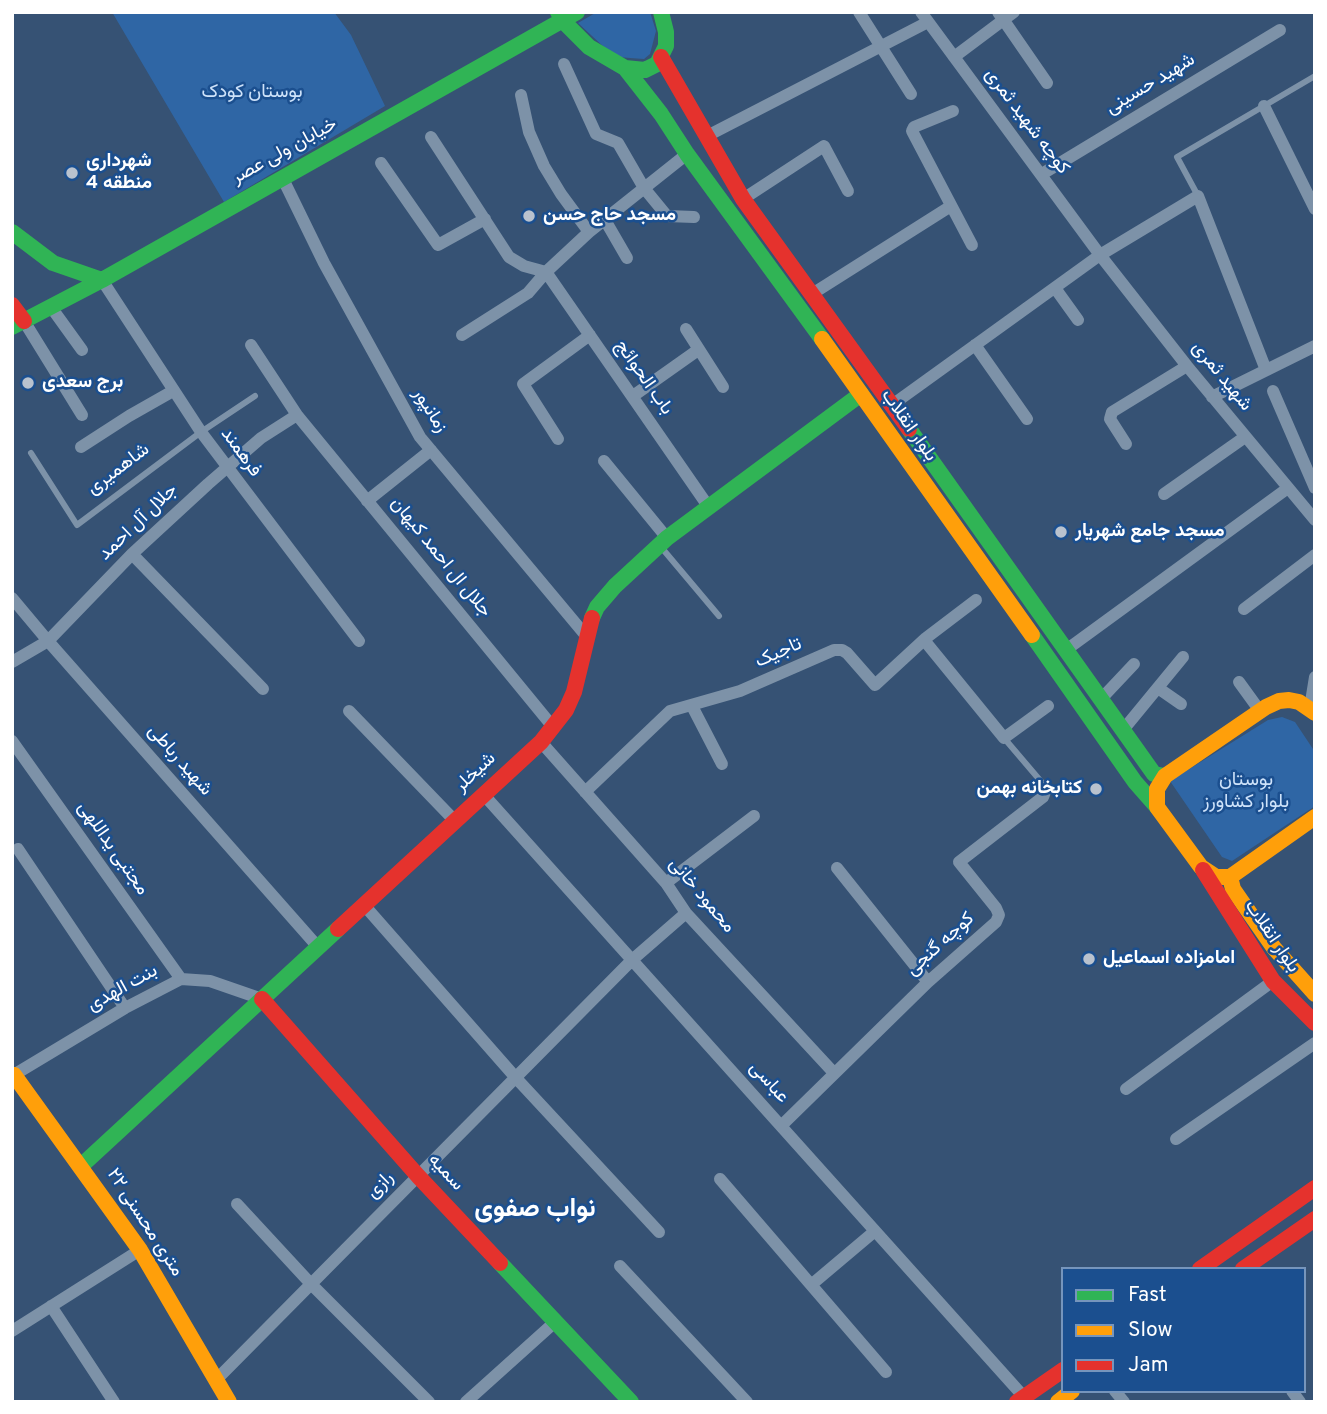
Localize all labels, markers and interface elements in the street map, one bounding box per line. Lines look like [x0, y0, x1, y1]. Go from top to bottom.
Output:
street label: شهید حسینی [1102, 49, 1200, 121]
street label: کوچه شهید ثمری [979, 64, 1073, 180]
park label: بوستان کودک [201, 82, 303, 104]
street label: خیابان ولی عصر [228, 114, 342, 190]
place label: شهرداری منطقه 4 [86, 151, 152, 195]
marker: شهرداری منطقه 4 [64, 165, 80, 181]
place label: مسجد حاج حسن [543, 205, 676, 227]
marker: مسجد حاج حسن [521, 208, 537, 224]
street label: باب الحوائج [609, 336, 677, 420]
street label: شهید ثمری [1186, 337, 1256, 417]
place label: برج سعدی [42, 372, 123, 394]
marker: برج سعدی [20, 375, 36, 391]
street label: زمانپور [407, 384, 451, 438]
street label: بلوار انقلاب [875, 386, 941, 466]
street label: فرهمند [215, 424, 265, 482]
street label: شاهمیری [83, 439, 155, 501]
street label: جلال آل احمد [95, 480, 183, 566]
street label: جلال ال احمد کیهان [385, 493, 495, 623]
place label: مسجد جامع شهریار [1075, 521, 1225, 543]
marker: مسجد جامع شهریار [1053, 524, 1069, 540]
street label: تاجیک [752, 634, 806, 674]
street label: شهید رباطی [142, 721, 216, 801]
street label: شیخلر [451, 748, 501, 798]
park label: بوستان بلوار کشاورز [1203, 770, 1289, 814]
place label: کتابخانه بهمن [976, 778, 1082, 800]
marker: کتابخانه بهمن [1088, 781, 1104, 797]
street label: مجتبی یداللهی [71, 798, 153, 900]
street label: محمود خانی [663, 854, 739, 938]
street label: بلوار انقلاب [1238, 896, 1304, 978]
street label: کوچه گنجی [902, 908, 980, 982]
place label: امامزاده اسماعیل [1103, 948, 1235, 970]
marker: امامزاده اسماعیل [1081, 951, 1097, 967]
street label: بنت الهدی [84, 960, 162, 1018]
street label: عباسی [743, 1057, 793, 1109]
street label: سمیه [422, 1150, 468, 1196]
street label: ۲۲ متری محسنی [101, 1165, 187, 1281]
street label: رازی [363, 1168, 399, 1204]
district label: نواب صفوی [474, 1195, 596, 1227]
legend [1061, 1267, 1306, 1393]
text: Fast [1128, 1282, 1167, 1309]
text: Slow [1128, 1317, 1173, 1344]
text: Jam [1128, 1352, 1169, 1379]

